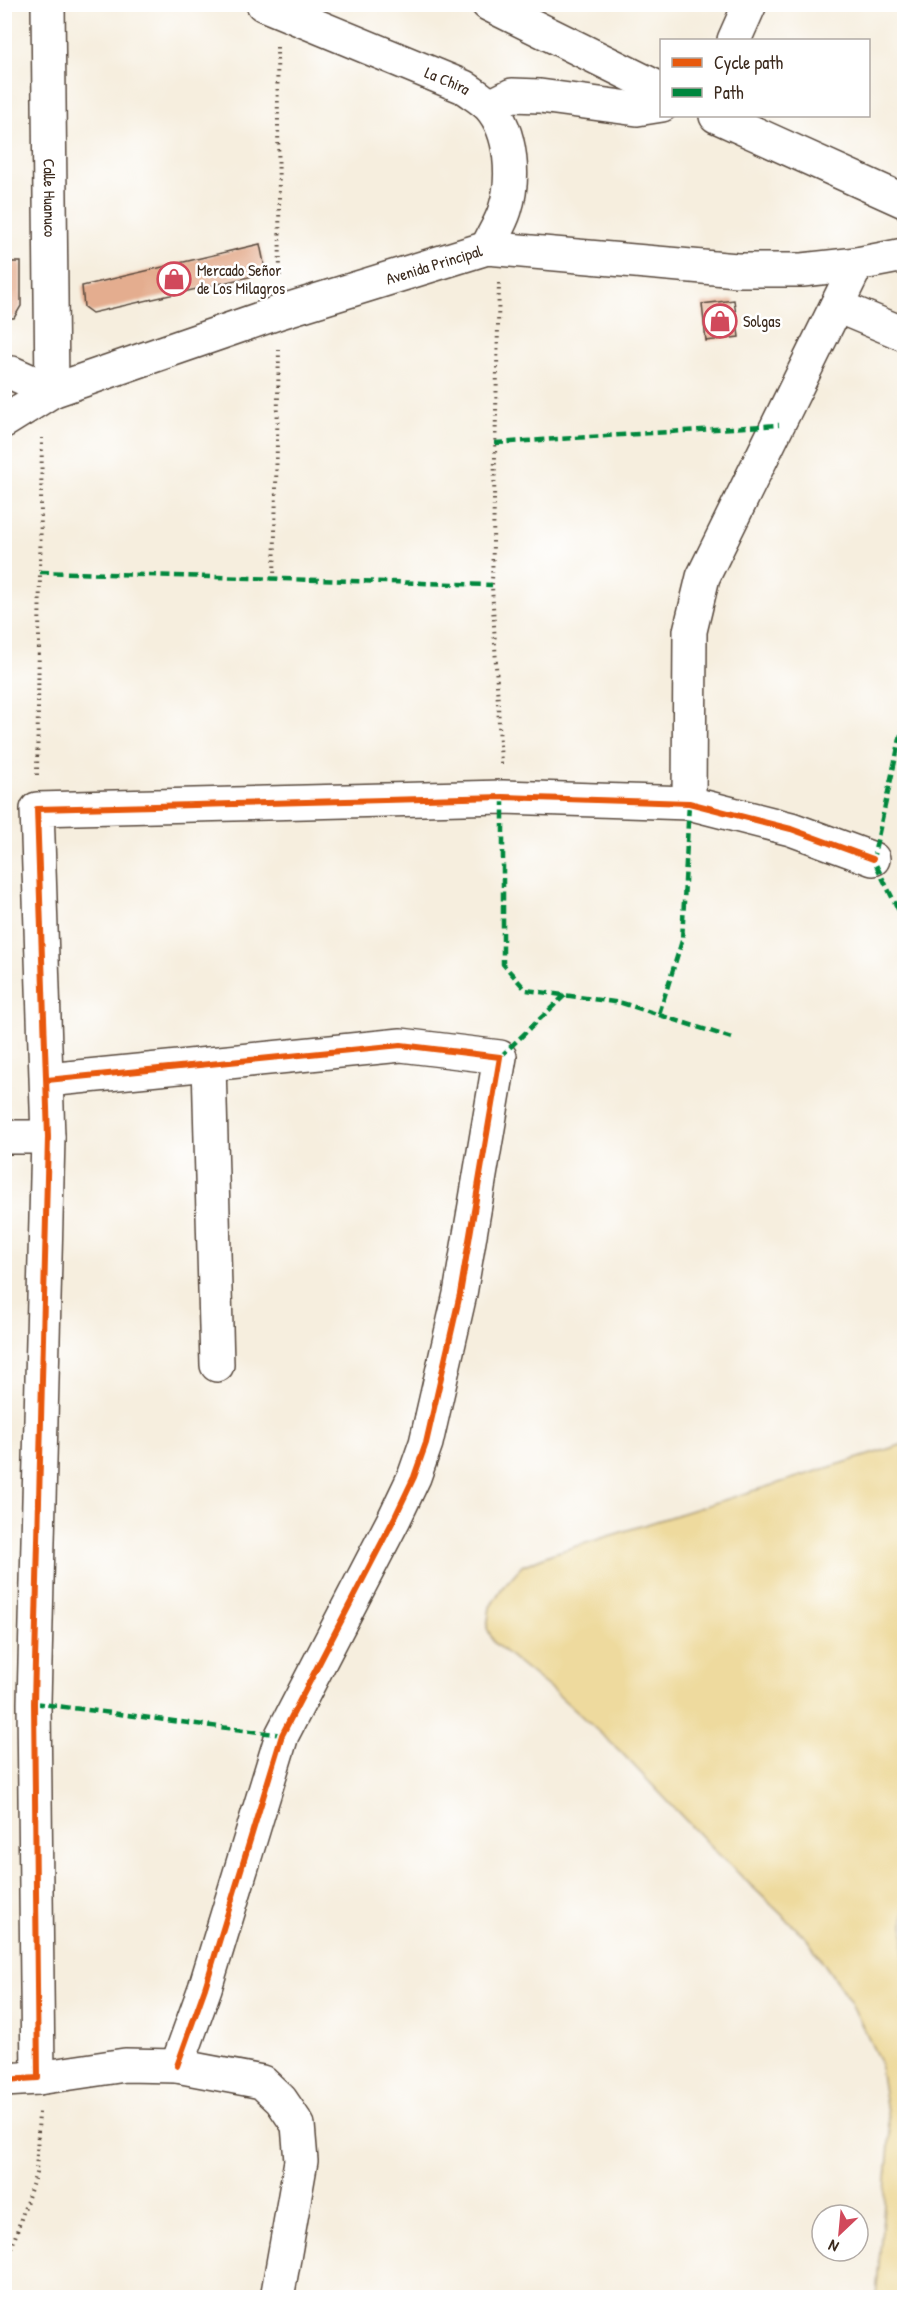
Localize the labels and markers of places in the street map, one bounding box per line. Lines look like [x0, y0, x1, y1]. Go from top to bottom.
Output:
place label: Mercado Señor de Los Milagros [197, 259, 285, 299]
shop icon: Mercado Señor de Los Milagros [156, 261, 192, 297]
shop icon: Solgas [702, 303, 738, 339]
place label: Solgas [743, 310, 781, 332]

